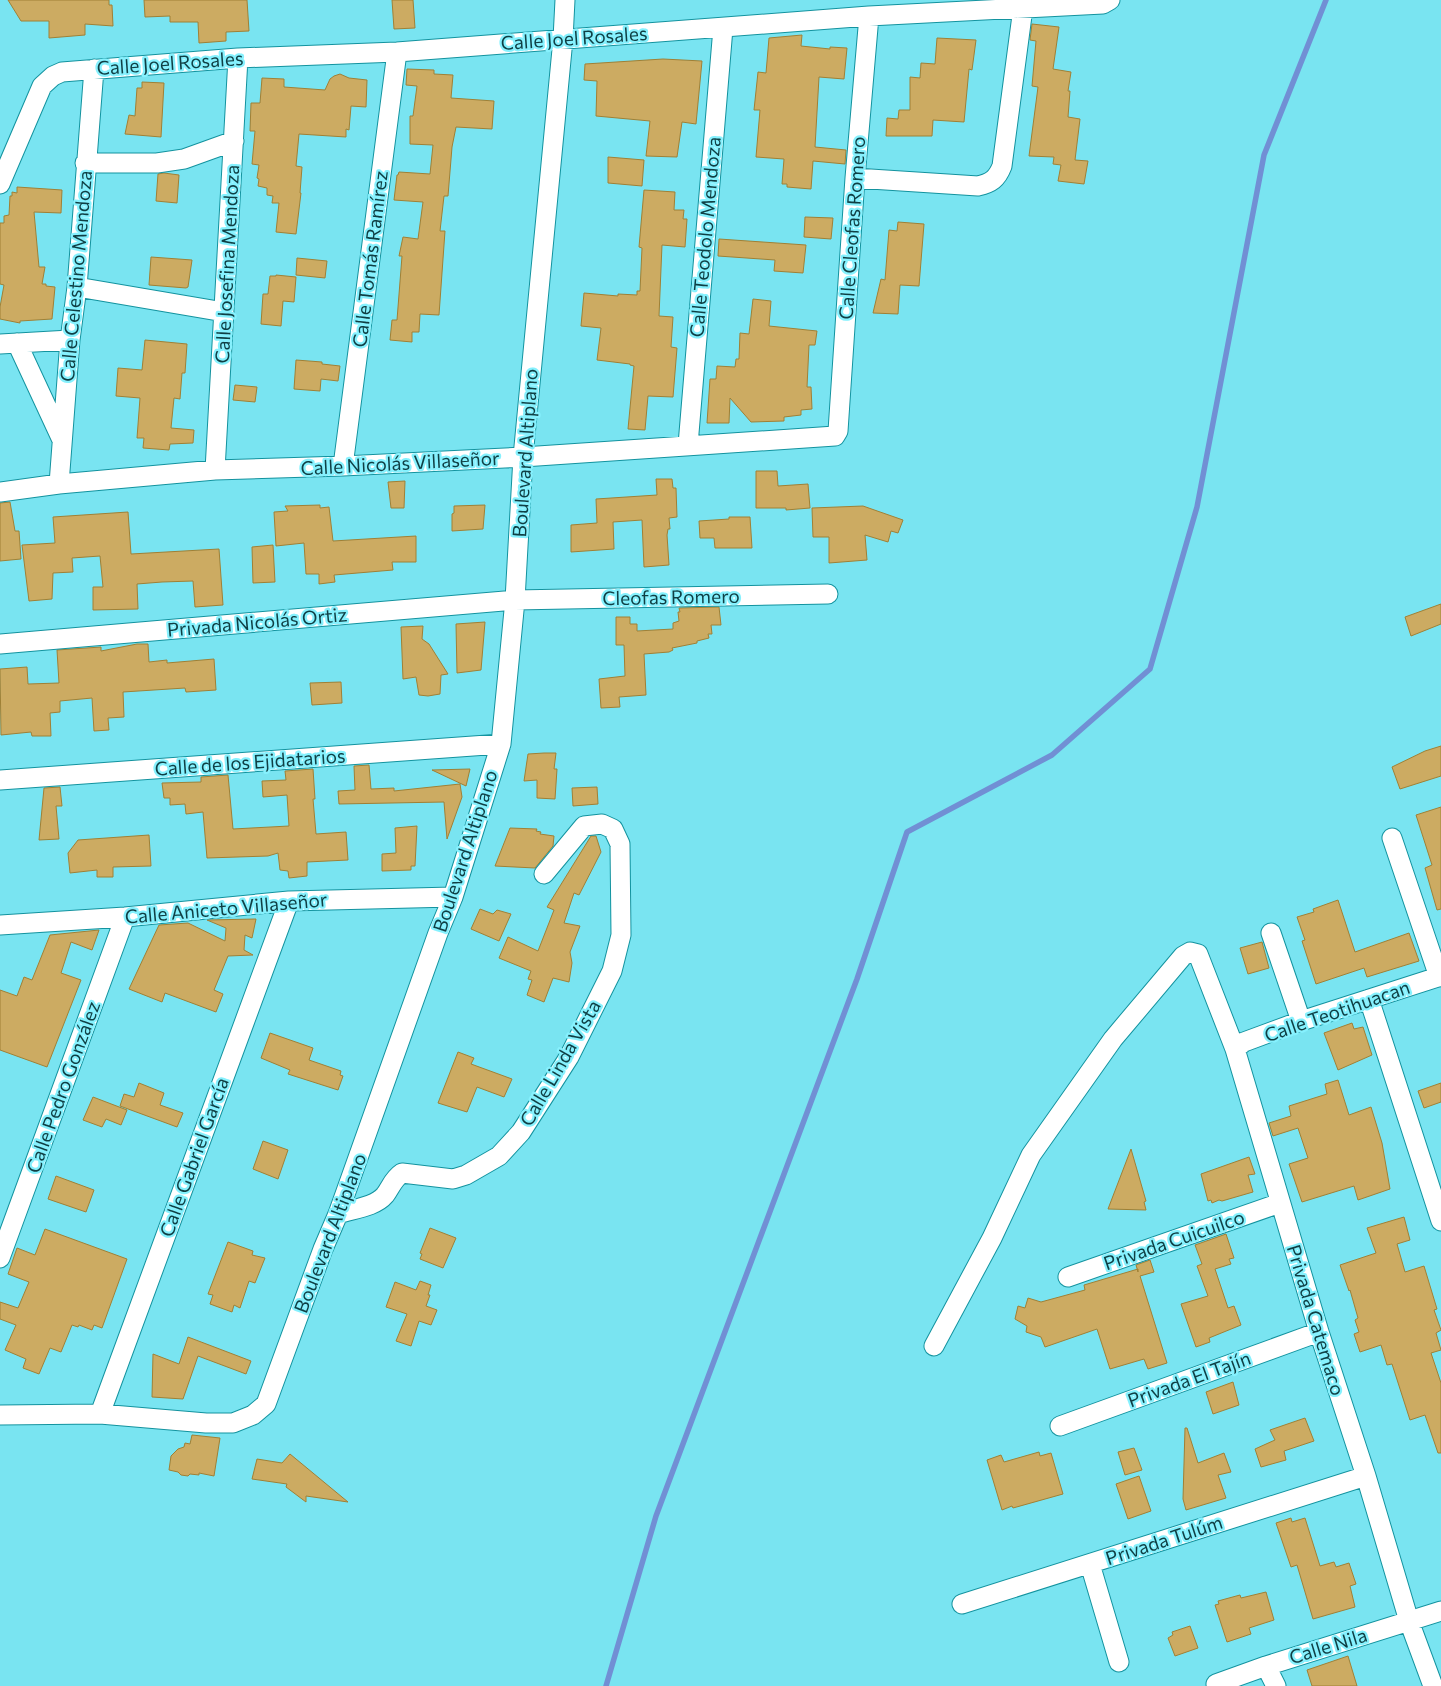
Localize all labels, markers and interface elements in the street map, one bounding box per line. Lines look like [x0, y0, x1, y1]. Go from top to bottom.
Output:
street label: Calle Joel Rosales [500, 21, 648, 54]
street label: Calle Joel Rosales [96, 46, 244, 79]
street label: Calle Teodolo Mendoza [684, 136, 725, 338]
street label: Calle Cleofas Romero [834, 136, 869, 320]
street label: Calle Josefina Mendoza [210, 164, 243, 364]
street label: Calle Celestino Mendoza [55, 169, 96, 383]
street label: Calle Tomás Ramírez [347, 169, 392, 349]
street label: Boulevard Altiplano [507, 368, 542, 538]
street label: Calle Nicolás Villaseñor [300, 446, 500, 479]
street label: Cleofas Romero [602, 584, 740, 609]
street label: Privada Nicolás Ortiz [166, 602, 348, 641]
street label: Calle de los Ejidatarios [154, 743, 346, 780]
street label: Boulevard Altiplano [427, 767, 502, 935]
street label: Calle Aniceto Villaseñor [124, 887, 329, 928]
street label: Calle Teotihuacan [1261, 975, 1413, 1046]
street label: Calle Linda Vista [514, 996, 605, 1130]
street label: Calle Pedro González [21, 998, 104, 1176]
street label: Calle Gabriel García [154, 1074, 233, 1240]
street label: Boulevard Altiplano [289, 1150, 371, 1316]
street label: Privada Cuicuilco [1100, 1205, 1247, 1274]
street label: Privada Catemaco [1283, 1242, 1350, 1398]
street label: Privada El Tajín [1124, 1346, 1254, 1411]
street label: Privada Tulúm [1102, 1510, 1225, 1569]
street label: Calle Nila [1286, 1623, 1370, 1668]

